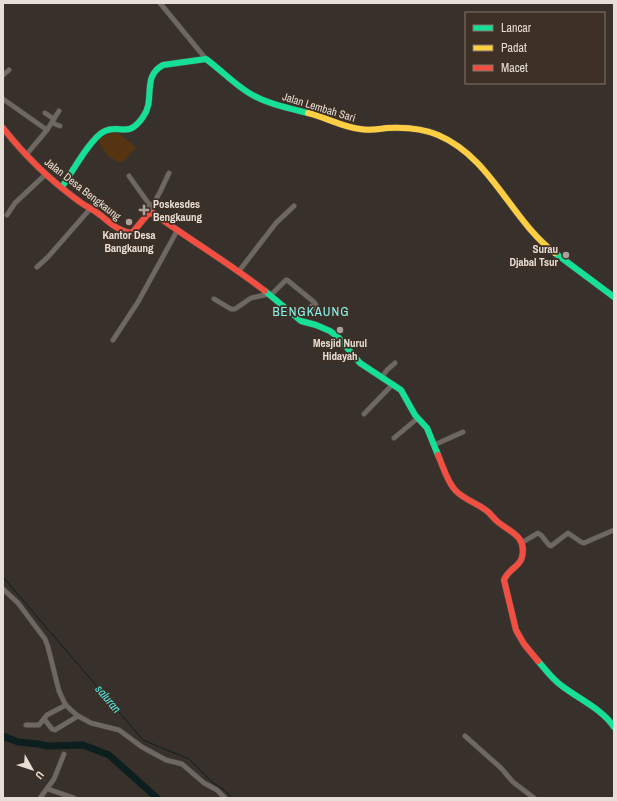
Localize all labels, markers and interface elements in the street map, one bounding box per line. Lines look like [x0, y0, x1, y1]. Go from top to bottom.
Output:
legend [465, 12, 605, 84]
text: Lancar [501, 20, 532, 36]
text: Padat [501, 40, 527, 56]
text: Macet [501, 60, 528, 76]
street label: Jalan Lembah Sari [281, 89, 357, 125]
street label: Jalan Desa Bengkaung [42, 155, 124, 223]
place label: Poskesdes Bengkaung [153, 197, 203, 224]
marker: Poskesdes Bengkaung [138, 204, 150, 216]
marker: Kantor Desa Bangkaung [124, 217, 134, 227]
place label: Kantor Desa Bangkaung [102, 228, 156, 255]
place label: Surau Djabal Tsur [510, 242, 558, 269]
marker: Surau Djabal Tsur [561, 250, 571, 260]
district label: BENGKAUNG [272, 303, 350, 320]
marker: Mesjid Nurul Hidayah [335, 325, 345, 335]
place label: Mesjid Nurul Hidayah [313, 336, 367, 363]
water label: saluran [91, 681, 125, 717]
north arrow [12, 749, 52, 789]
text: U [32, 768, 47, 782]

